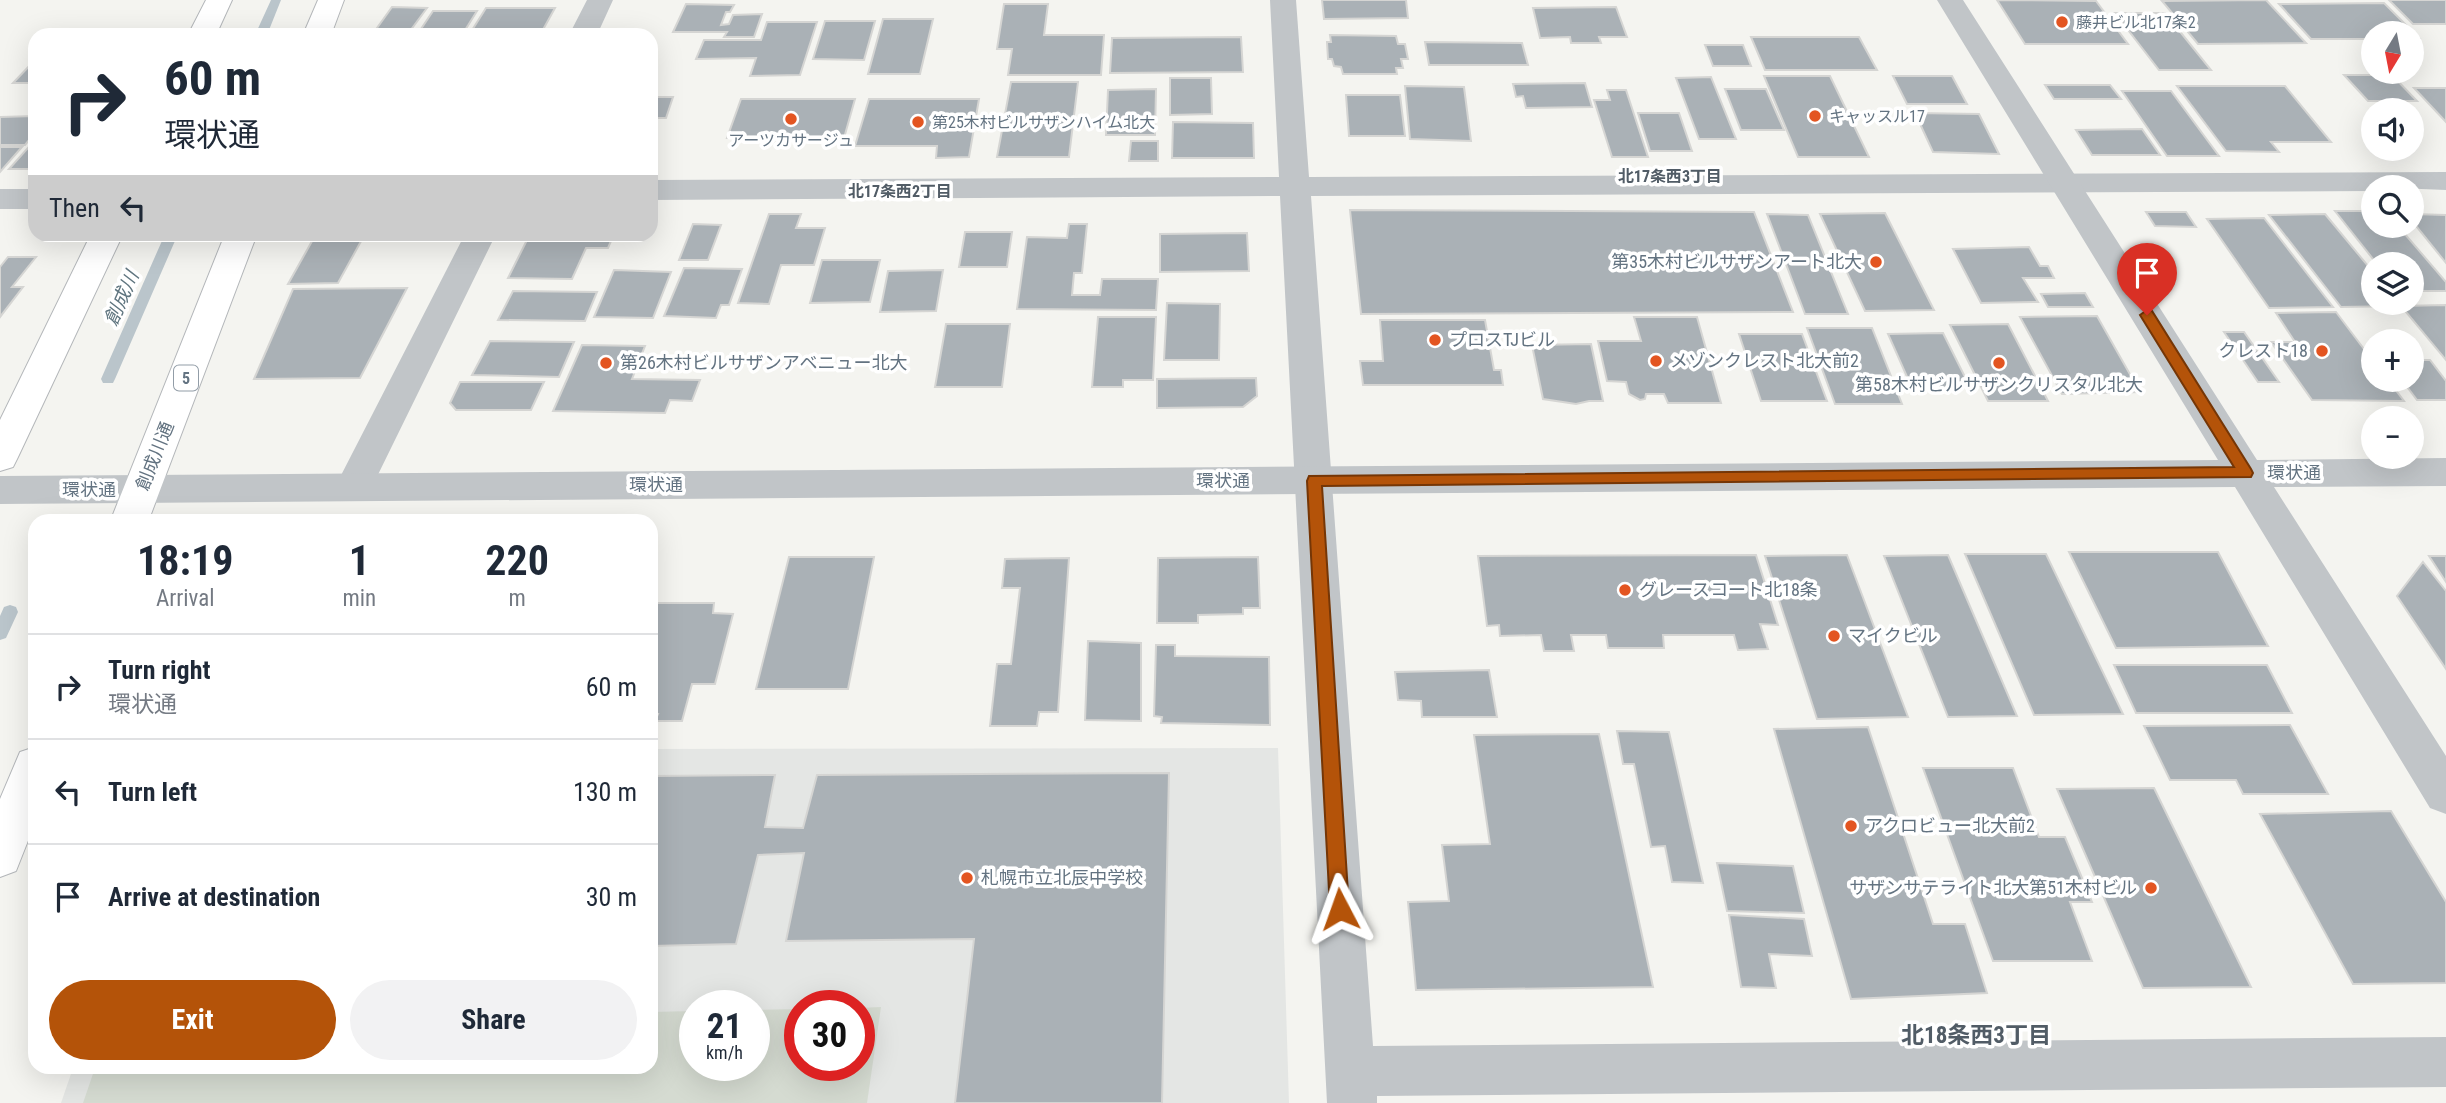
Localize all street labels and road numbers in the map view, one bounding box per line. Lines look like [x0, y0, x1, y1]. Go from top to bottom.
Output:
road number: 5 [174, 366, 198, 390]
street label: 創成川通 [131, 419, 178, 493]
street label: 環状通 [2267, 462, 2321, 483]
street label: 環状通 [1196, 470, 1250, 491]
street label: 環状通 [629, 474, 683, 495]
street label: 環状通 [62, 479, 116, 500]

